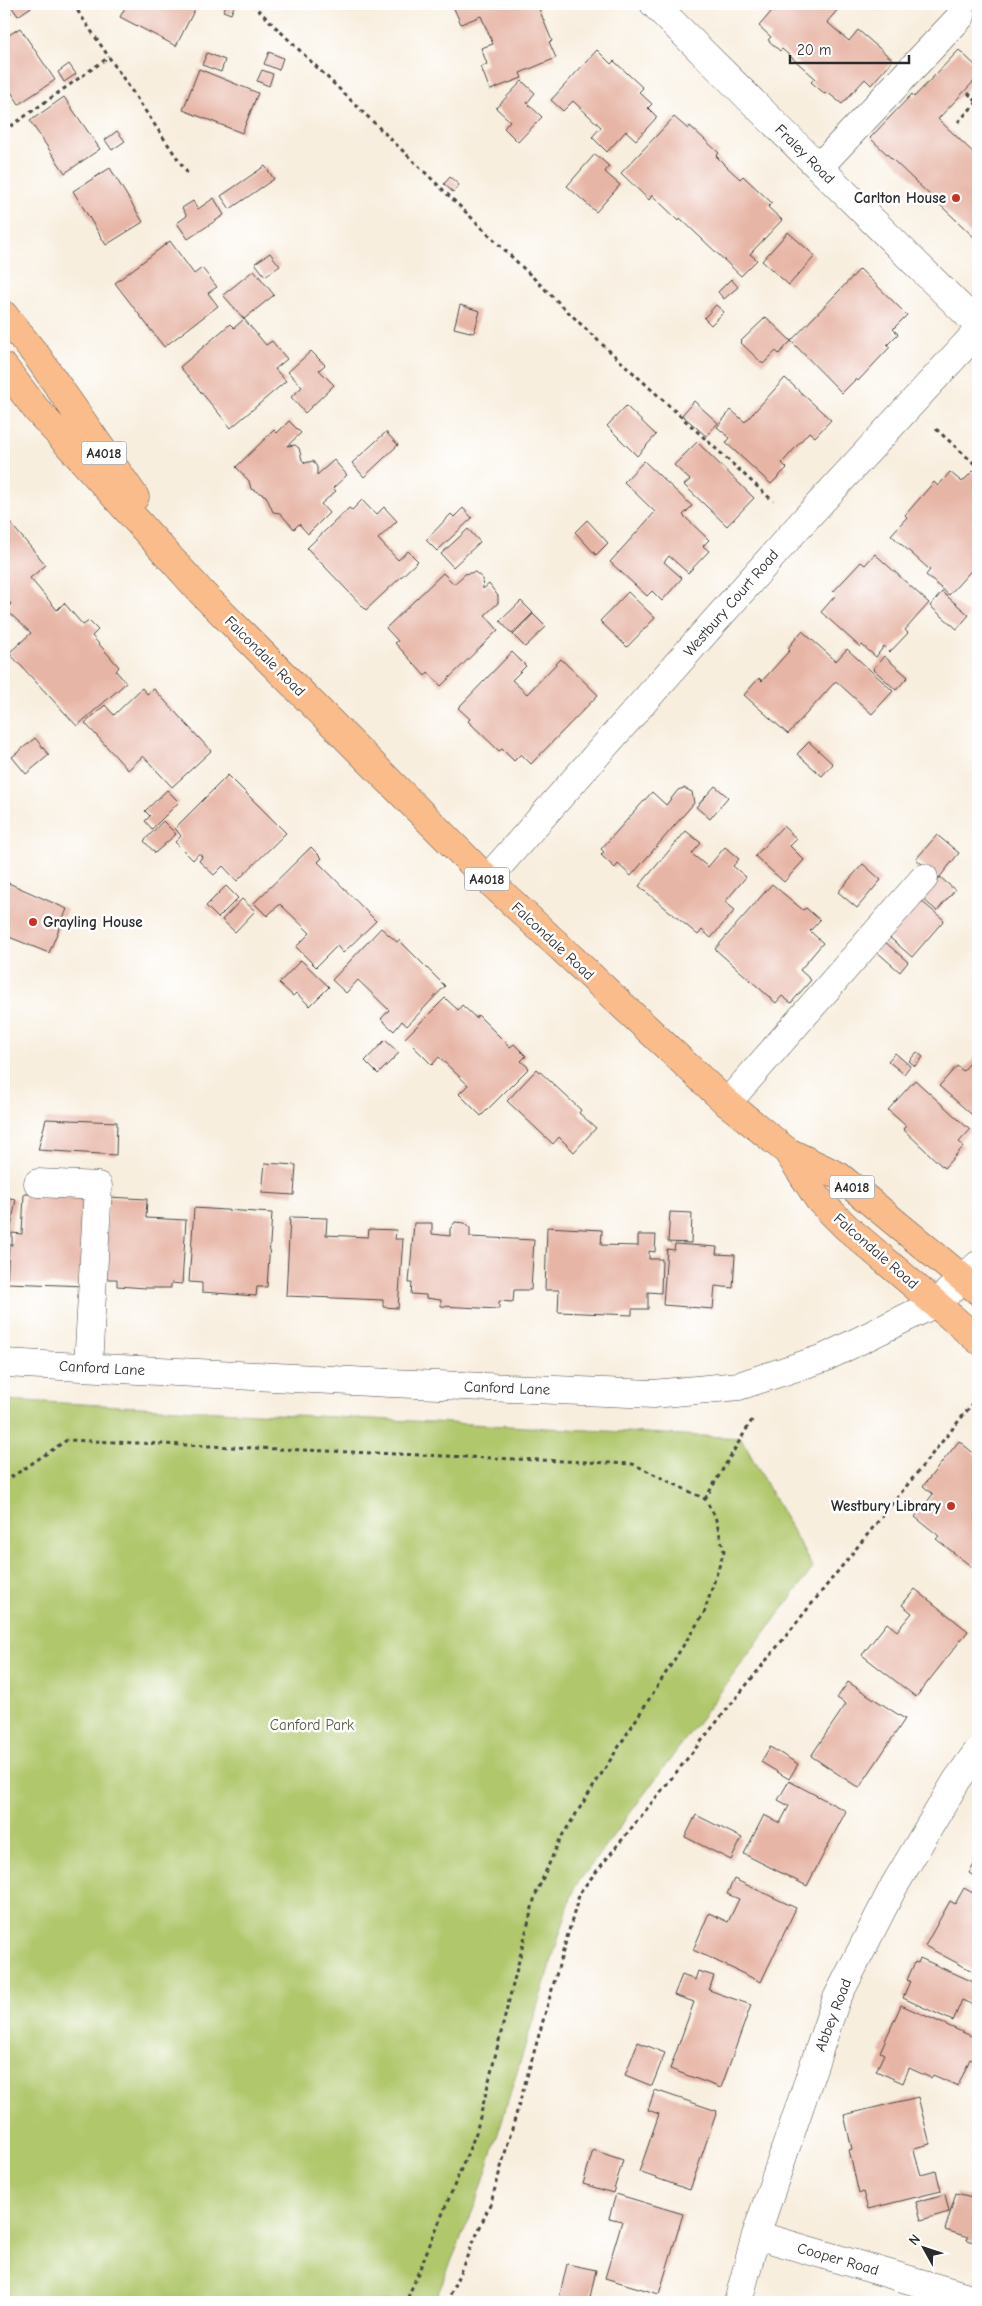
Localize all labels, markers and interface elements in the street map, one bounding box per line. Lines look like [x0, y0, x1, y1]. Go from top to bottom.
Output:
scale bar [790, 32, 908, 64]
text: 20 m [797, 41, 831, 59]
street label: Fraley Road [771, 120, 839, 188]
place label: Carlton House [854, 189, 946, 207]
marker: Carlton House [950, 192, 962, 204]
road number: A4018 [82, 442, 126, 464]
street label: Westbury Court Road [680, 546, 782, 660]
street label: Falcondale Road [221, 612, 309, 700]
road number: A4018 [464, 868, 510, 891]
street label: Falcondale Road [508, 898, 598, 984]
place label: Grayling House [43, 913, 143, 931]
marker: Grayling House [27, 916, 39, 928]
road number: A4018 [830, 1176, 874, 1198]
street label: Falcondale Road [830, 1209, 922, 1293]
street label: Canford Lane [58, 1357, 146, 1379]
street label: Canford Lane [464, 1377, 551, 1399]
place label: Westbury Library [831, 1497, 941, 1515]
marker: Westbury Library [945, 1500, 957, 1512]
park label: Canford Park [270, 1716, 355, 1734]
street label: Abbey Road [811, 1976, 855, 2054]
north arrow [900, 2224, 950, 2274]
text: N [905, 2231, 924, 2249]
street label: Cooper Road [795, 2239, 881, 2279]

